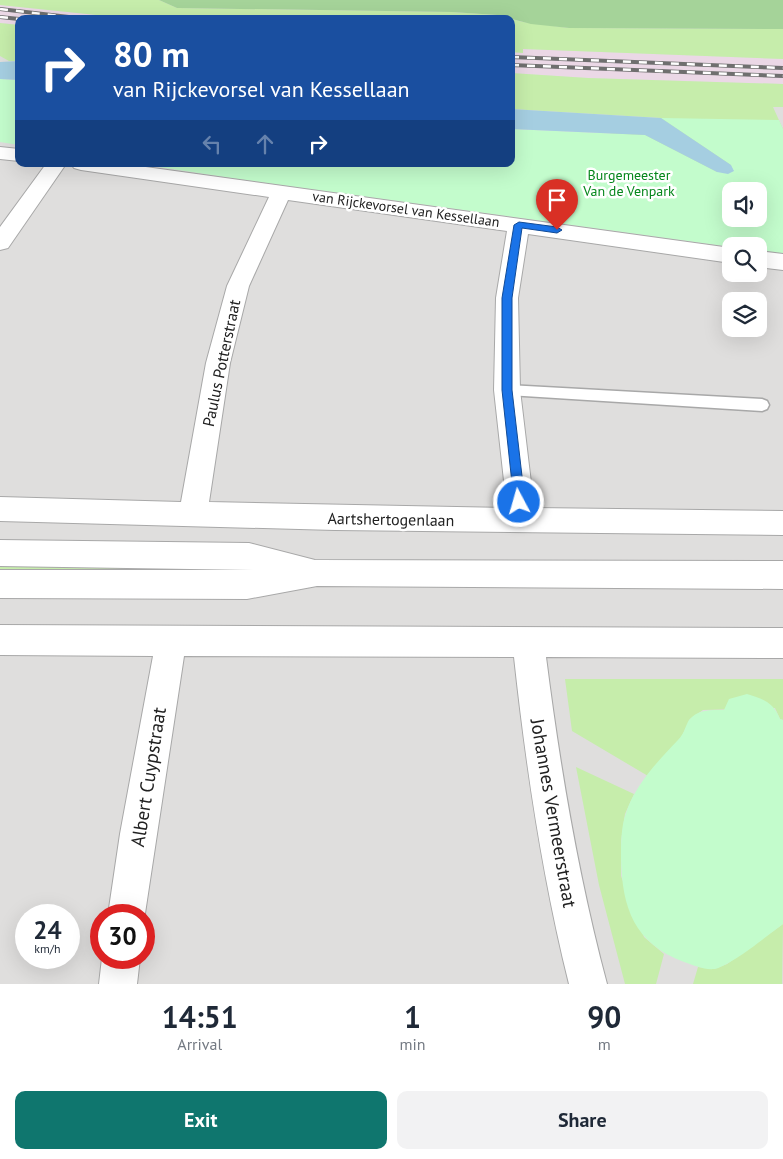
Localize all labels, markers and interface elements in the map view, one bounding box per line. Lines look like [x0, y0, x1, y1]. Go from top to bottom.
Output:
text: 80 m [113, 31, 190, 77]
icon: right [30, 35, 95, 100]
text: van Rijckevorsel van Kessellaan [113, 75, 410, 103]
icon: left [198, 130, 226, 158]
icon: ahead [251, 130, 279, 158]
icon: right [304, 130, 332, 158]
park label: Burgemeester Van de Venpark [582, 166, 675, 200]
pin [536, 179, 578, 230]
map controls [722, 182, 767, 337]
button: sound [722, 182, 767, 227]
icon: arrive [543, 186, 571, 214]
street label: van Rijckevorsel van Kessellaan [311, 187, 501, 231]
button: search [722, 237, 767, 282]
button: layers [722, 292, 767, 337]
street label: Paulus Potterstraat [198, 297, 244, 428]
position arrow [492, 475, 544, 527]
street label: Aartshertogenlaan [327, 508, 455, 530]
street label: Albert Cuypstraat [125, 705, 171, 849]
street label: Johannes Vermeerstraat [525, 716, 583, 910]
speed limit sign: 30 [90, 904, 155, 969]
text: 24 [33, 914, 62, 946]
text: km/h [34, 941, 61, 956]
text: 14:51 [162, 997, 238, 1036]
text: 1 [404, 997, 421, 1036]
text: 90 [587, 997, 621, 1036]
text: Arrival [177, 1034, 222, 1054]
text: min [400, 1034, 426, 1054]
text: m [598, 1034, 611, 1054]
button: Exit [15, 1091, 387, 1149]
button: Share [397, 1091, 768, 1149]

